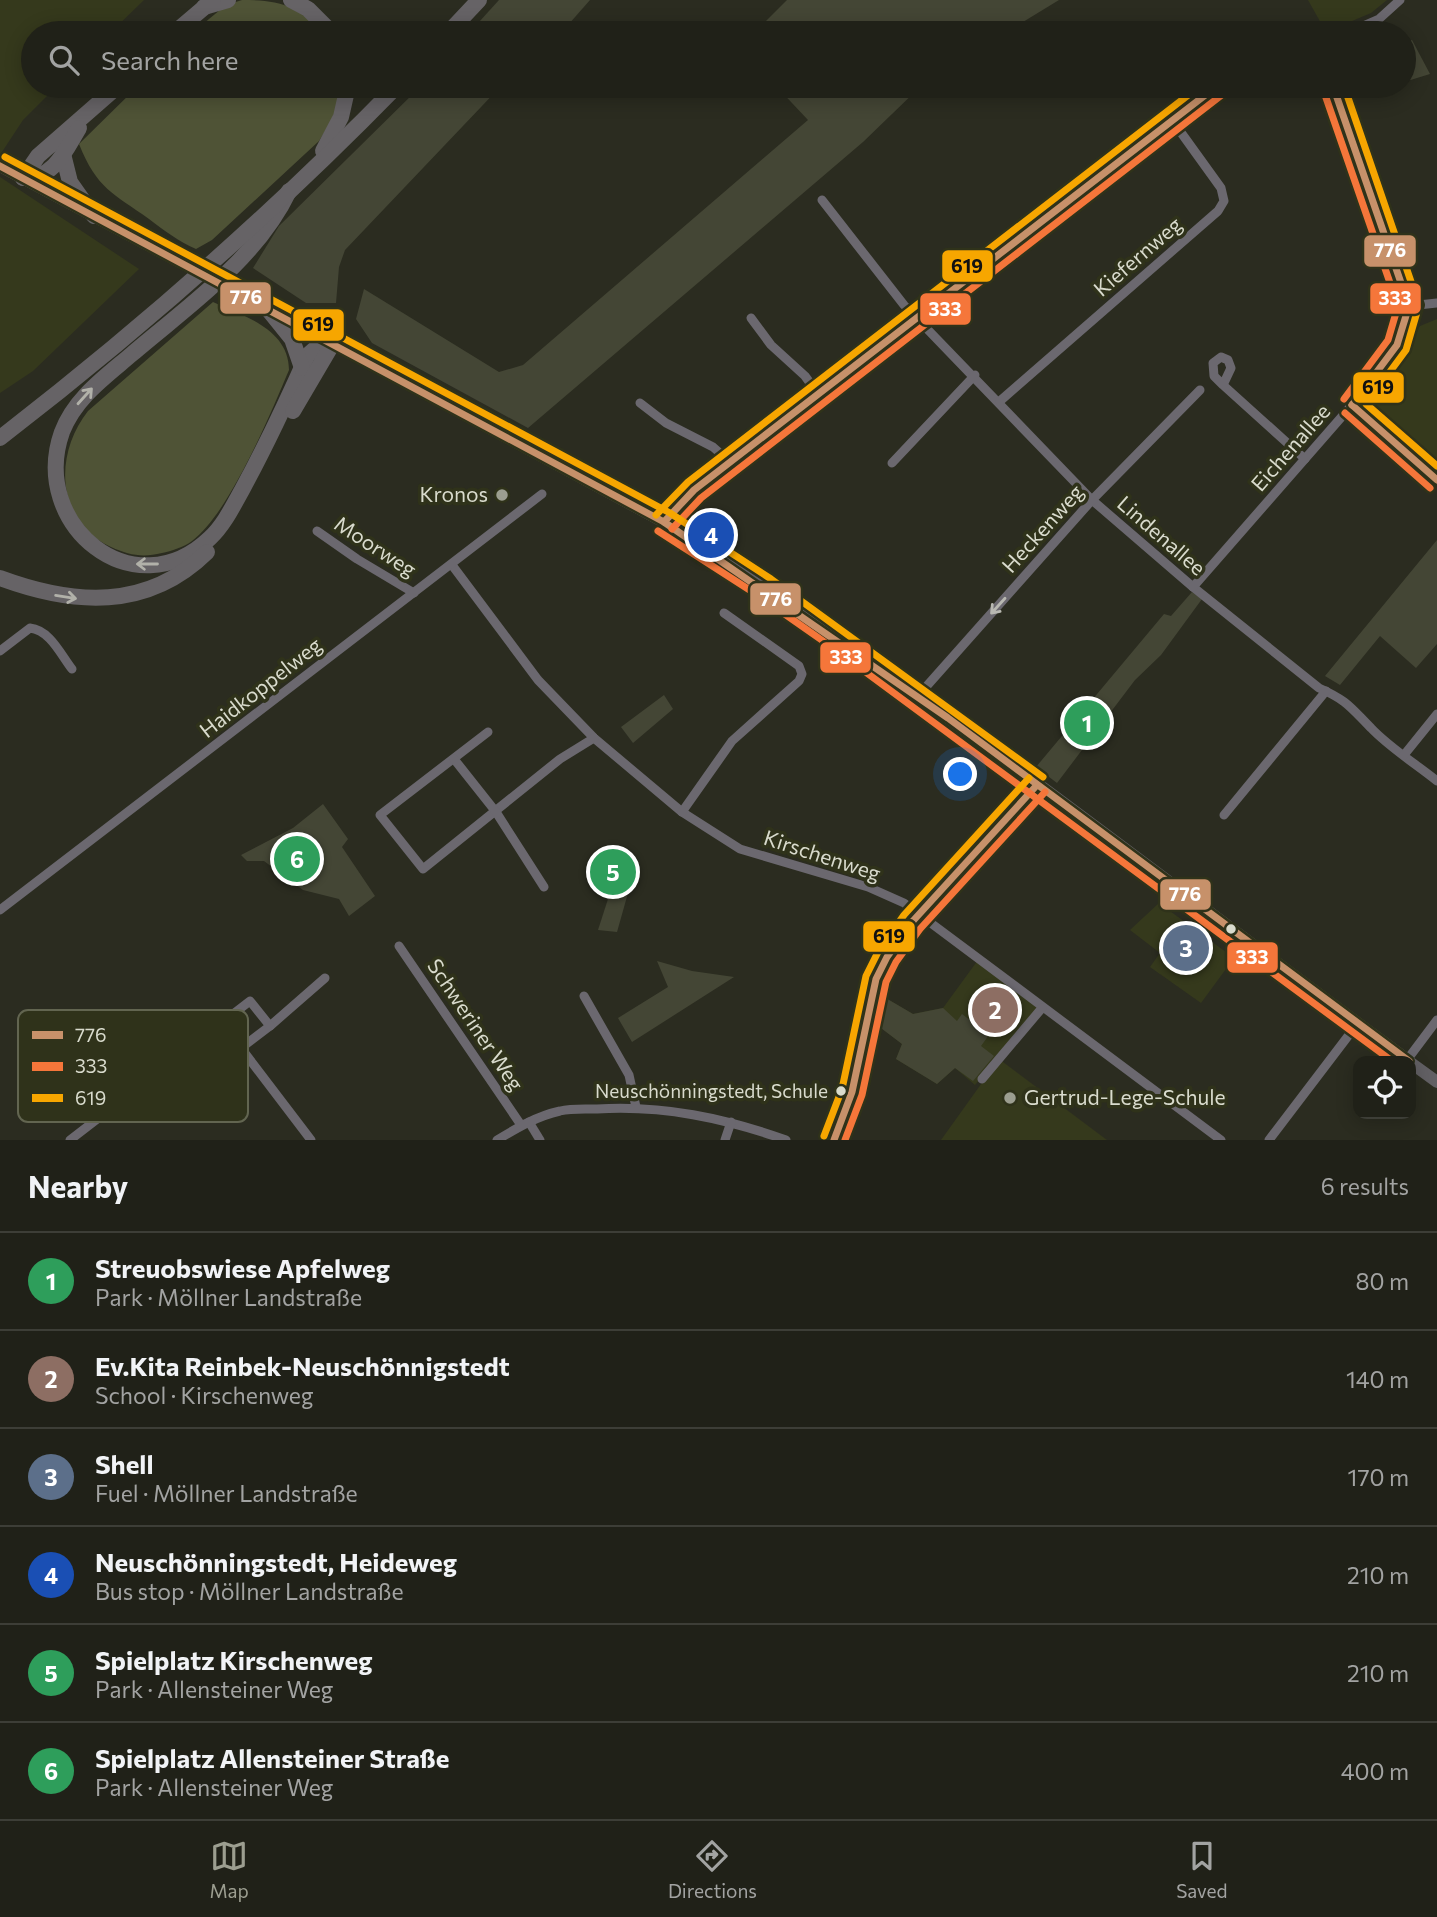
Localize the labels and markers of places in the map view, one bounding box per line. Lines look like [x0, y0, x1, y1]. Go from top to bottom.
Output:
place label: Kronos [419, 481, 488, 506]
marker: Kronos [494, 487, 510, 503]
pin: 4 [688, 509, 734, 561]
pin: 1 [1064, 697, 1110, 749]
pin: 6 [274, 833, 320, 885]
pin: 5 [590, 846, 636, 898]
pin: 3 [1163, 922, 1209, 974]
unlabelled marker [1224, 922, 1238, 936]
pin: 2 [972, 984, 1018, 1036]
place label: Neuschönningstedt, Schule [595, 1079, 828, 1102]
marker: Neuschönningstedt, Schule [834, 1084, 848, 1098]
place label: Gertrud-Lege-Schule [1024, 1084, 1226, 1109]
marker: Gertrud-Lege-Schule [1002, 1090, 1018, 1106]

